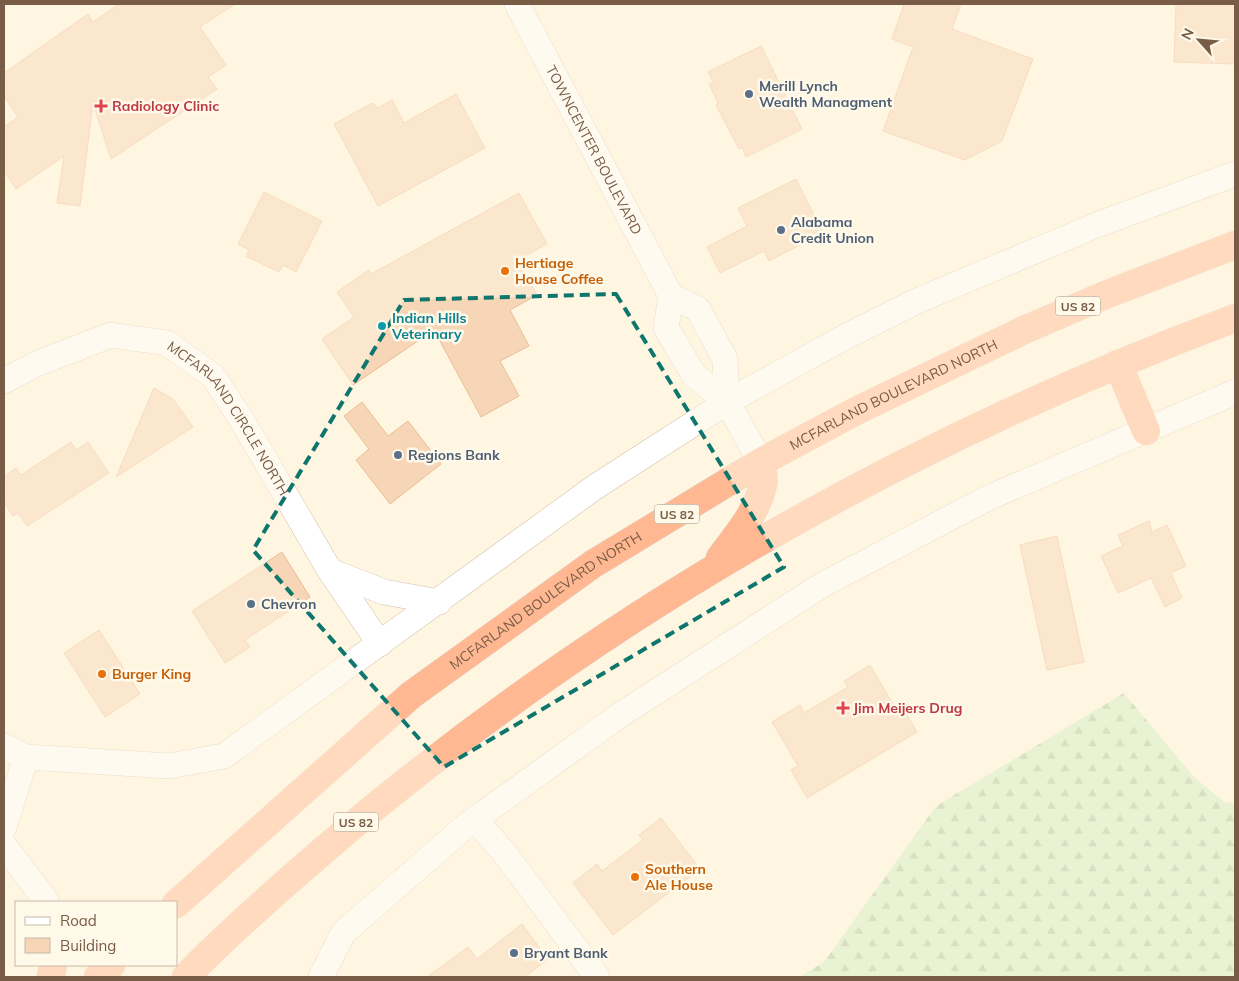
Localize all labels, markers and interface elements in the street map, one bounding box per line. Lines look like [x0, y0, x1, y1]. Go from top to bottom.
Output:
north arrow [1174, 15, 1224, 65]
text: N [1177, 25, 1198, 43]
street label: TOWNCENTER BOULEVARD [542, 62, 646, 238]
place label: Merill Lynch Wealth Managment [759, 77, 893, 111]
marker: Merill Lynch Wealth Managment [743, 88, 755, 100]
place label: Radiology Clinic [112, 97, 219, 115]
marker: Radiology Clinic [94, 99, 108, 113]
place label: Alabama Credit Union [791, 213, 874, 247]
marker: Alabama Credit Union [775, 224, 787, 236]
place label: Hertiage House Coffee [515, 254, 604, 288]
marker: Hertiage House Coffee [499, 265, 511, 277]
road number: US 82 [1056, 296, 1100, 316]
place label: Indian Hills Veterinary [391, 309, 467, 343]
marker: Indian Hills Veterinary [376, 320, 388, 332]
street label: MCFARLAND BOULEVARD NORTH [786, 335, 1000, 454]
street label: MCFARLAND CIRCLE NORTH [164, 337, 293, 499]
place label: Regions Bank [408, 446, 500, 464]
marker: Regions Bank [392, 449, 404, 461]
road number: US 82 [654, 504, 700, 524]
street label: MCFARLAND BOULEVARD NORTH [446, 528, 645, 673]
place label: Chevron [261, 595, 316, 613]
marker: Chevron [245, 598, 257, 610]
place label: Burger King [112, 665, 191, 683]
marker: Burger King [96, 668, 108, 680]
place label: Jim Meijers Drug [853, 699, 962, 717]
marker: Jim Meijers Drug [837, 702, 849, 714]
road number: US 82 [334, 812, 378, 832]
place label: Southern Ale House [645, 860, 713, 894]
marker: Southern Ale House [629, 871, 641, 883]
legend [15, 901, 178, 966]
text: Road [60, 911, 97, 930]
text: Building [60, 936, 116, 955]
place label: Bryant Bank [524, 944, 608, 962]
marker: Bryant Bank [508, 947, 520, 959]

